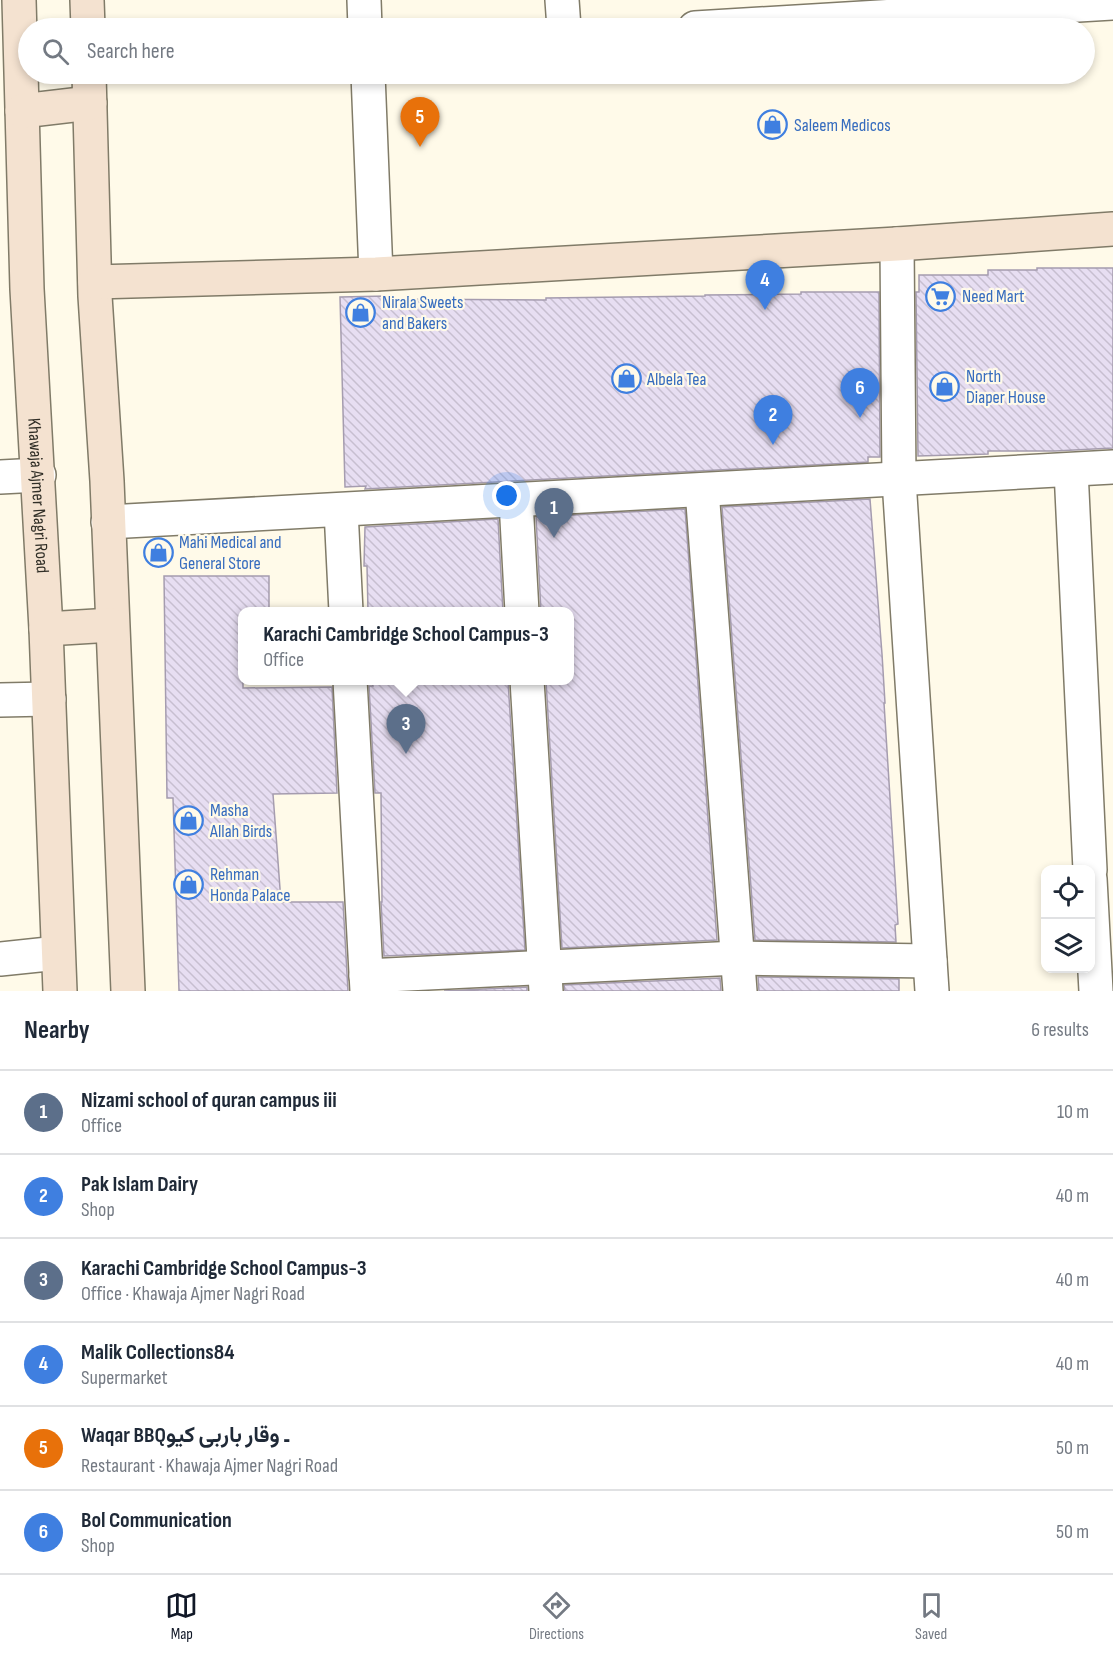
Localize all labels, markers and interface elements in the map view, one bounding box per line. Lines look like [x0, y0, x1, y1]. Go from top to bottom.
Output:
search box [18, 18, 1095, 84]
icon: search [39, 35, 72, 68]
text: Search here [87, 38, 174, 65]
pin: 5 [400, 98, 440, 147]
shop icon: Saleem Medicos [757, 109, 789, 141]
place label: Saleem Medicos [794, 115, 891, 136]
pin: 4 [746, 260, 784, 310]
supermarket icon: Need Mart [925, 280, 957, 312]
place label: Need Mart [962, 286, 1025, 307]
place label: Nirala Sweets and Bakers [382, 292, 463, 334]
shop icon: Nirala Sweets and Bakers [345, 296, 377, 328]
shop icon: Albela Tea [610, 363, 642, 395]
place label: North Diaper House [966, 366, 1046, 408]
pin: 6 [840, 368, 880, 418]
place label: Albela Tea [646, 369, 706, 390]
shop icon: North Diaper House [929, 370, 961, 402]
pin: 2 [754, 396, 792, 445]
street label: Khawaja Ajmer Nagri Road [24, 417, 53, 574]
your location [492, 481, 521, 510]
pin: 1 [534, 488, 574, 538]
place label: Mahi Medical and General Store [179, 532, 282, 574]
shop icon: Mahi Medical and General Store [142, 536, 174, 568]
popup [238, 607, 574, 685]
text: Karachi Cambridge School Campus-3 [263, 621, 549, 648]
text: Office [263, 648, 304, 672]
pin: 3 [386, 704, 426, 754]
place label: Masha Allah Birds [209, 800, 272, 842]
shop icon: Masha Allah Birds [173, 804, 205, 836]
place label: Rehman Honda Palace [210, 864, 291, 906]
map controls [1041, 865, 1095, 973]
button: locate [1041, 865, 1095, 919]
shop icon: Rehman Honda Palace [173, 868, 205, 900]
button: layers [1041, 919, 1095, 973]
text: Nearby [24, 1015, 90, 1046]
text: 6 results [1031, 1018, 1089, 1042]
text: Nizami school of quran campus iii [81, 1087, 337, 1114]
text: 1 [40, 1100, 47, 1124]
text: 10 m [1057, 1100, 1089, 1124]
text: Office [81, 1114, 122, 1138]
text: Pak Islam Dairy [81, 1171, 198, 1198]
text: 2 [39, 1184, 48, 1208]
text: 40 m [1056, 1184, 1089, 1208]
text: Shop [81, 1198, 115, 1222]
text: Karachi Cambridge School Campus-3 [81, 1255, 367, 1282]
text: 3 [39, 1268, 48, 1292]
text: 40 m [1056, 1268, 1089, 1292]
text: Office · Khawaja Ajmer Nagri Road [81, 1282, 305, 1306]
text: Malik Collections84 [81, 1339, 235, 1366]
text: 4 [39, 1352, 48, 1376]
text: 40 m [1056, 1352, 1089, 1376]
text: Supermarket [81, 1366, 168, 1390]
text: Waqar BBQ۔ وقار باربی کیو [81, 1422, 290, 1449]
text: 5 [39, 1436, 48, 1460]
text: 50 m [1056, 1436, 1089, 1460]
text: Restaurant · Khawaja Ajmer Nagri Road [81, 1454, 338, 1478]
text: Bol Communication [81, 1507, 232, 1534]
text: 6 [39, 1520, 48, 1544]
text: 50 m [1056, 1520, 1089, 1544]
text: Shop [81, 1534, 115, 1558]
tab: Map [165, 1589, 198, 1644]
tab: Directions [529, 1589, 584, 1644]
tab: Saved [915, 1589, 948, 1644]

